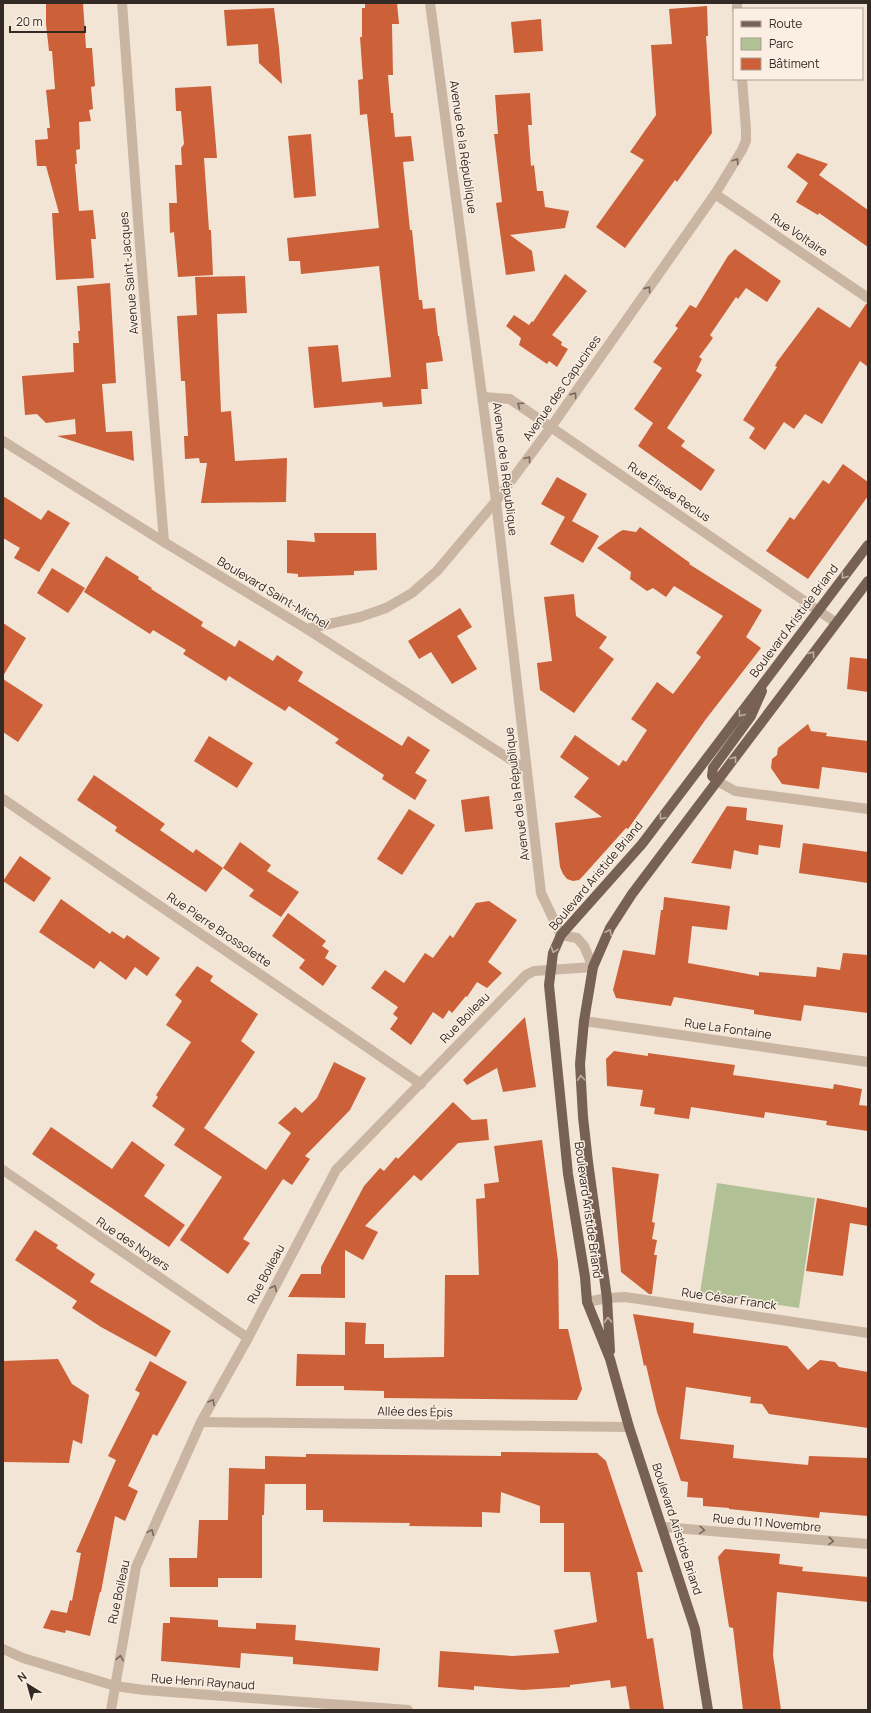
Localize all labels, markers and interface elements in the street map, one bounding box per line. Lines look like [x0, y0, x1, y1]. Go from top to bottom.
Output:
scale bar [10, 8, 85, 34]
legend [733, 8, 863, 80]
text: 20 m [16, 13, 43, 30]
text: Route [769, 15, 802, 32]
text: Parc [769, 35, 794, 52]
text: Bâtiment [769, 55, 820, 72]
street label: Avenue de la République [446, 79, 481, 215]
one-way arrow [731, 158, 738, 165]
street label: Rue Voltaire [767, 209, 831, 260]
street label: Avenue Saint-Jacques [115, 211, 142, 335]
one-way arrow [643, 286, 650, 293]
street label: Avenue des Capucines [519, 331, 605, 444]
one-way arrow [569, 393, 576, 400]
street label: Avenue de la République [489, 401, 522, 537]
one-way arrow [517, 403, 524, 410]
one-way arrow [523, 456, 530, 463]
street label: Rue Élisée Reclus [624, 458, 714, 526]
street label: Boulevard Saint-Michel [214, 552, 332, 633]
street label: Boulevard Aristide Briand [745, 561, 842, 681]
one-way arrow [842, 572, 849, 579]
one-way arrow [807, 652, 814, 659]
one-way arrow [738, 709, 745, 716]
street label: Avenue de la République [500, 726, 533, 862]
one-way arrow [729, 756, 736, 763]
one-way arrow [660, 813, 667, 820]
street label: Boulevard Aristide Briand [545, 817, 646, 934]
street label: Rue Pierre Brossolette [163, 888, 275, 971]
one-way arrow [604, 929, 612, 936]
one-way arrow [551, 946, 559, 953]
street label: Rue Boileau [436, 988, 493, 1047]
street label: Rue La Fontaine [683, 1014, 773, 1043]
one-way arrow [576, 1075, 585, 1081]
street label: Boulevard Aristide Briand [570, 1141, 607, 1279]
street label: Rue des Noyers [93, 1213, 173, 1275]
street label: Rue Boileau [243, 1241, 288, 1306]
street label: Rue César Franck [680, 1283, 779, 1314]
one-way arrow [269, 1285, 277, 1292]
one-way arrow [604, 1317, 612, 1323]
one-way arrow [207, 1399, 215, 1406]
street label: Allée des Épis [377, 1402, 453, 1421]
street label: Boulevard Aristide Briand [648, 1461, 707, 1597]
street label: Rue du 11 Novembre [712, 1509, 822, 1536]
one-way arrow [699, 1526, 705, 1535]
one-way arrow [146, 1529, 154, 1537]
one-way arrow [828, 1537, 834, 1546]
street label: Rue Boileau [103, 1558, 134, 1625]
one-way arrow [115, 1655, 123, 1661]
north arrow [8, 1665, 48, 1705]
text: N [14, 1668, 29, 1685]
street label: Rue Henri Raynaud [151, 1669, 256, 1694]

